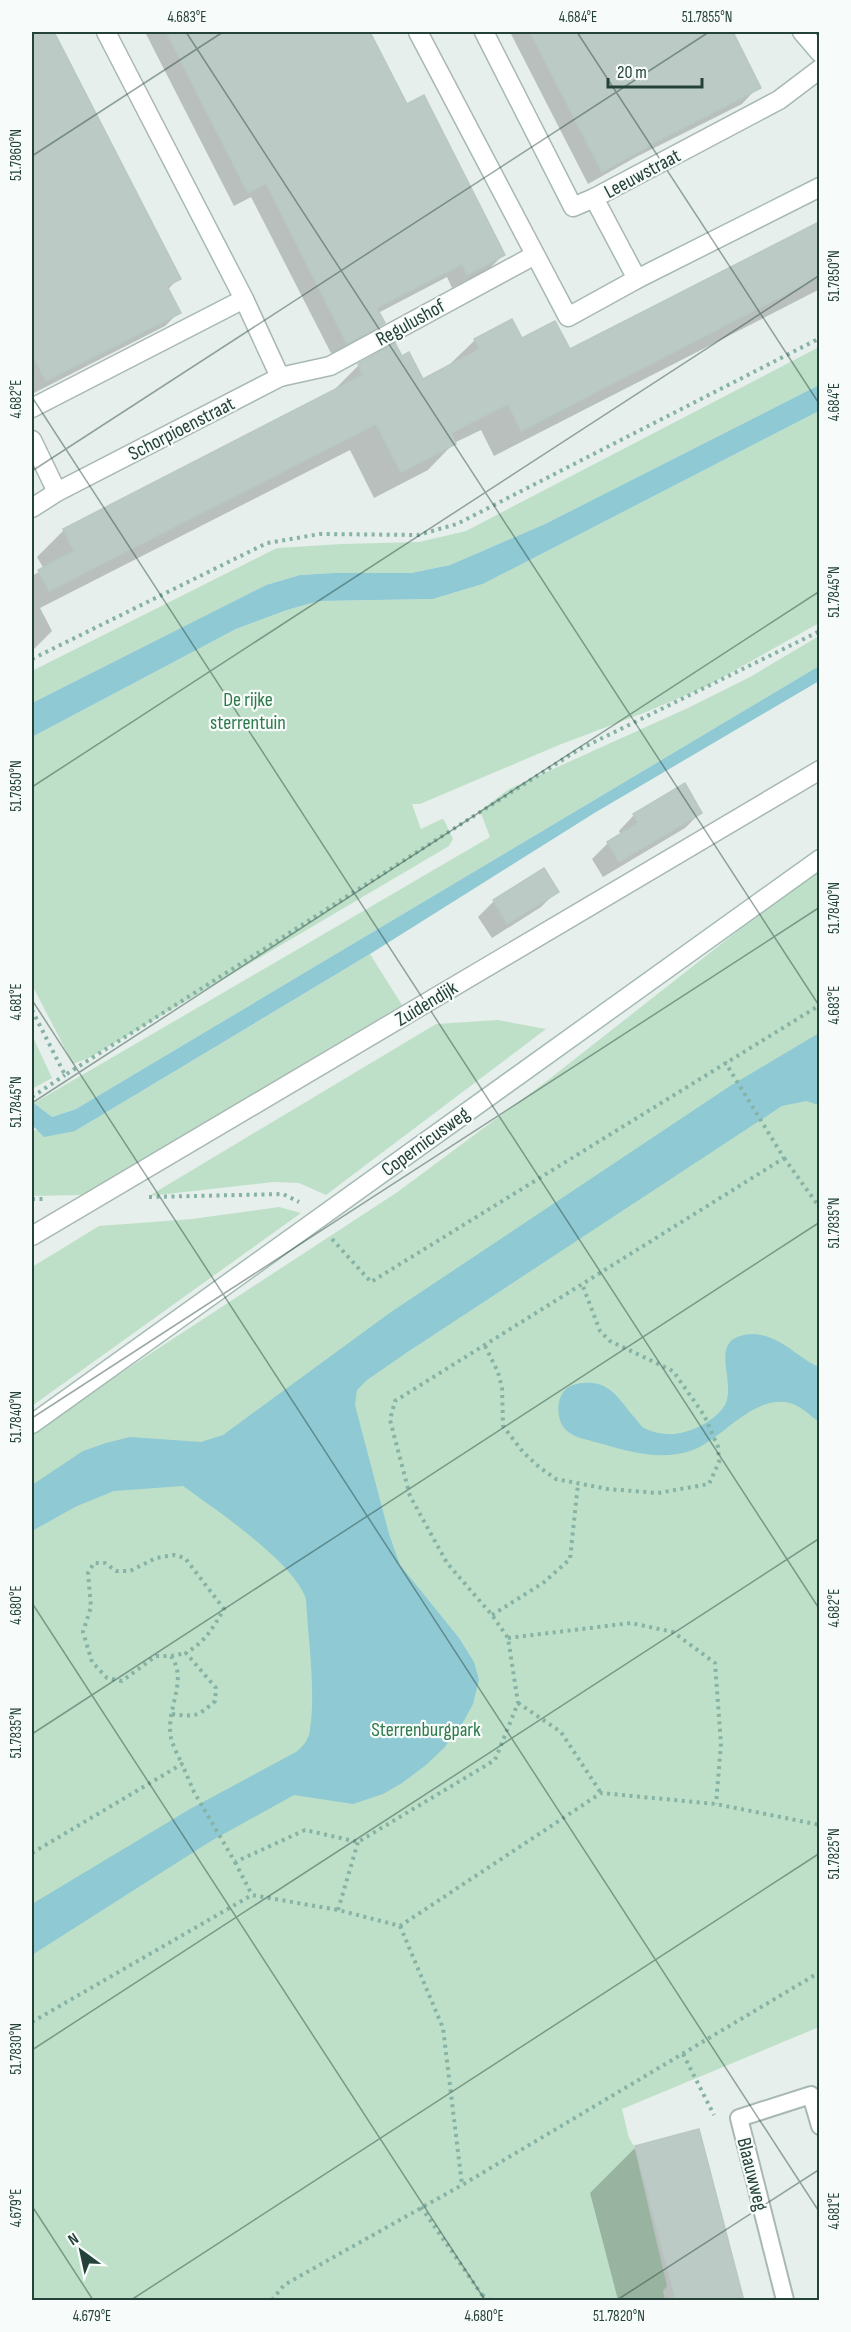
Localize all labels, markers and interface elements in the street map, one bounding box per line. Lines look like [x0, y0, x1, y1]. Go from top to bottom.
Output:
text: 4.683°E [168, 8, 206, 27]
text: 4.684°E [559, 8, 597, 27]
text: 51.7855°N [682, 8, 732, 27]
scale bar [608, 51, 702, 89]
text: 20 m [617, 62, 647, 83]
text: 51.7860°N [7, 129, 26, 181]
street label: Leeuwstraat [600, 144, 685, 204]
text: 51.7850°N [825, 250, 844, 302]
street label: Regulushof [372, 294, 449, 352]
text: 4.682°E [7, 380, 26, 418]
text: 4.684°E [825, 383, 844, 421]
street label: Schorpioenstraat [124, 392, 239, 466]
text: 51.7845°N [825, 566, 844, 618]
park label: De rijke sterrentuin [210, 688, 286, 735]
text: 51.7850°N [7, 760, 26, 812]
text: 51.7840°N [825, 882, 844, 934]
street label: Zuidendijk [391, 976, 462, 1032]
text: 4.681°E [7, 983, 26, 1021]
text: 4.683°E [825, 986, 844, 1024]
text: 51.7845°N [7, 1076, 26, 1128]
street label: Copernicusweg [377, 1102, 474, 1182]
text: 51.7835°N [825, 1198, 844, 1249]
text: 51.7840°N [7, 1391, 26, 1443]
text: 4.680°E [7, 1585, 26, 1625]
text: 4.682°E [825, 1589, 844, 1627]
text: 51.7835°N [7, 1708, 26, 1759]
park label: Sterrenburgpark [371, 1718, 481, 1742]
text: 51.7825°N [825, 1828, 844, 1880]
text: 51.7830°N [7, 2023, 26, 2075]
street label: Blaauwweg [731, 2135, 773, 2213]
text: 4.679°E [7, 2189, 26, 2227]
text: 4.681°E [825, 2192, 844, 2230]
north arrow [51, 2221, 111, 2281]
text: N [65, 2229, 82, 2250]
text: 4.679°E [73, 2307, 111, 2326]
text: 4.680°E [464, 2307, 504, 2326]
text: 51.7820°N [593, 2307, 645, 2326]

